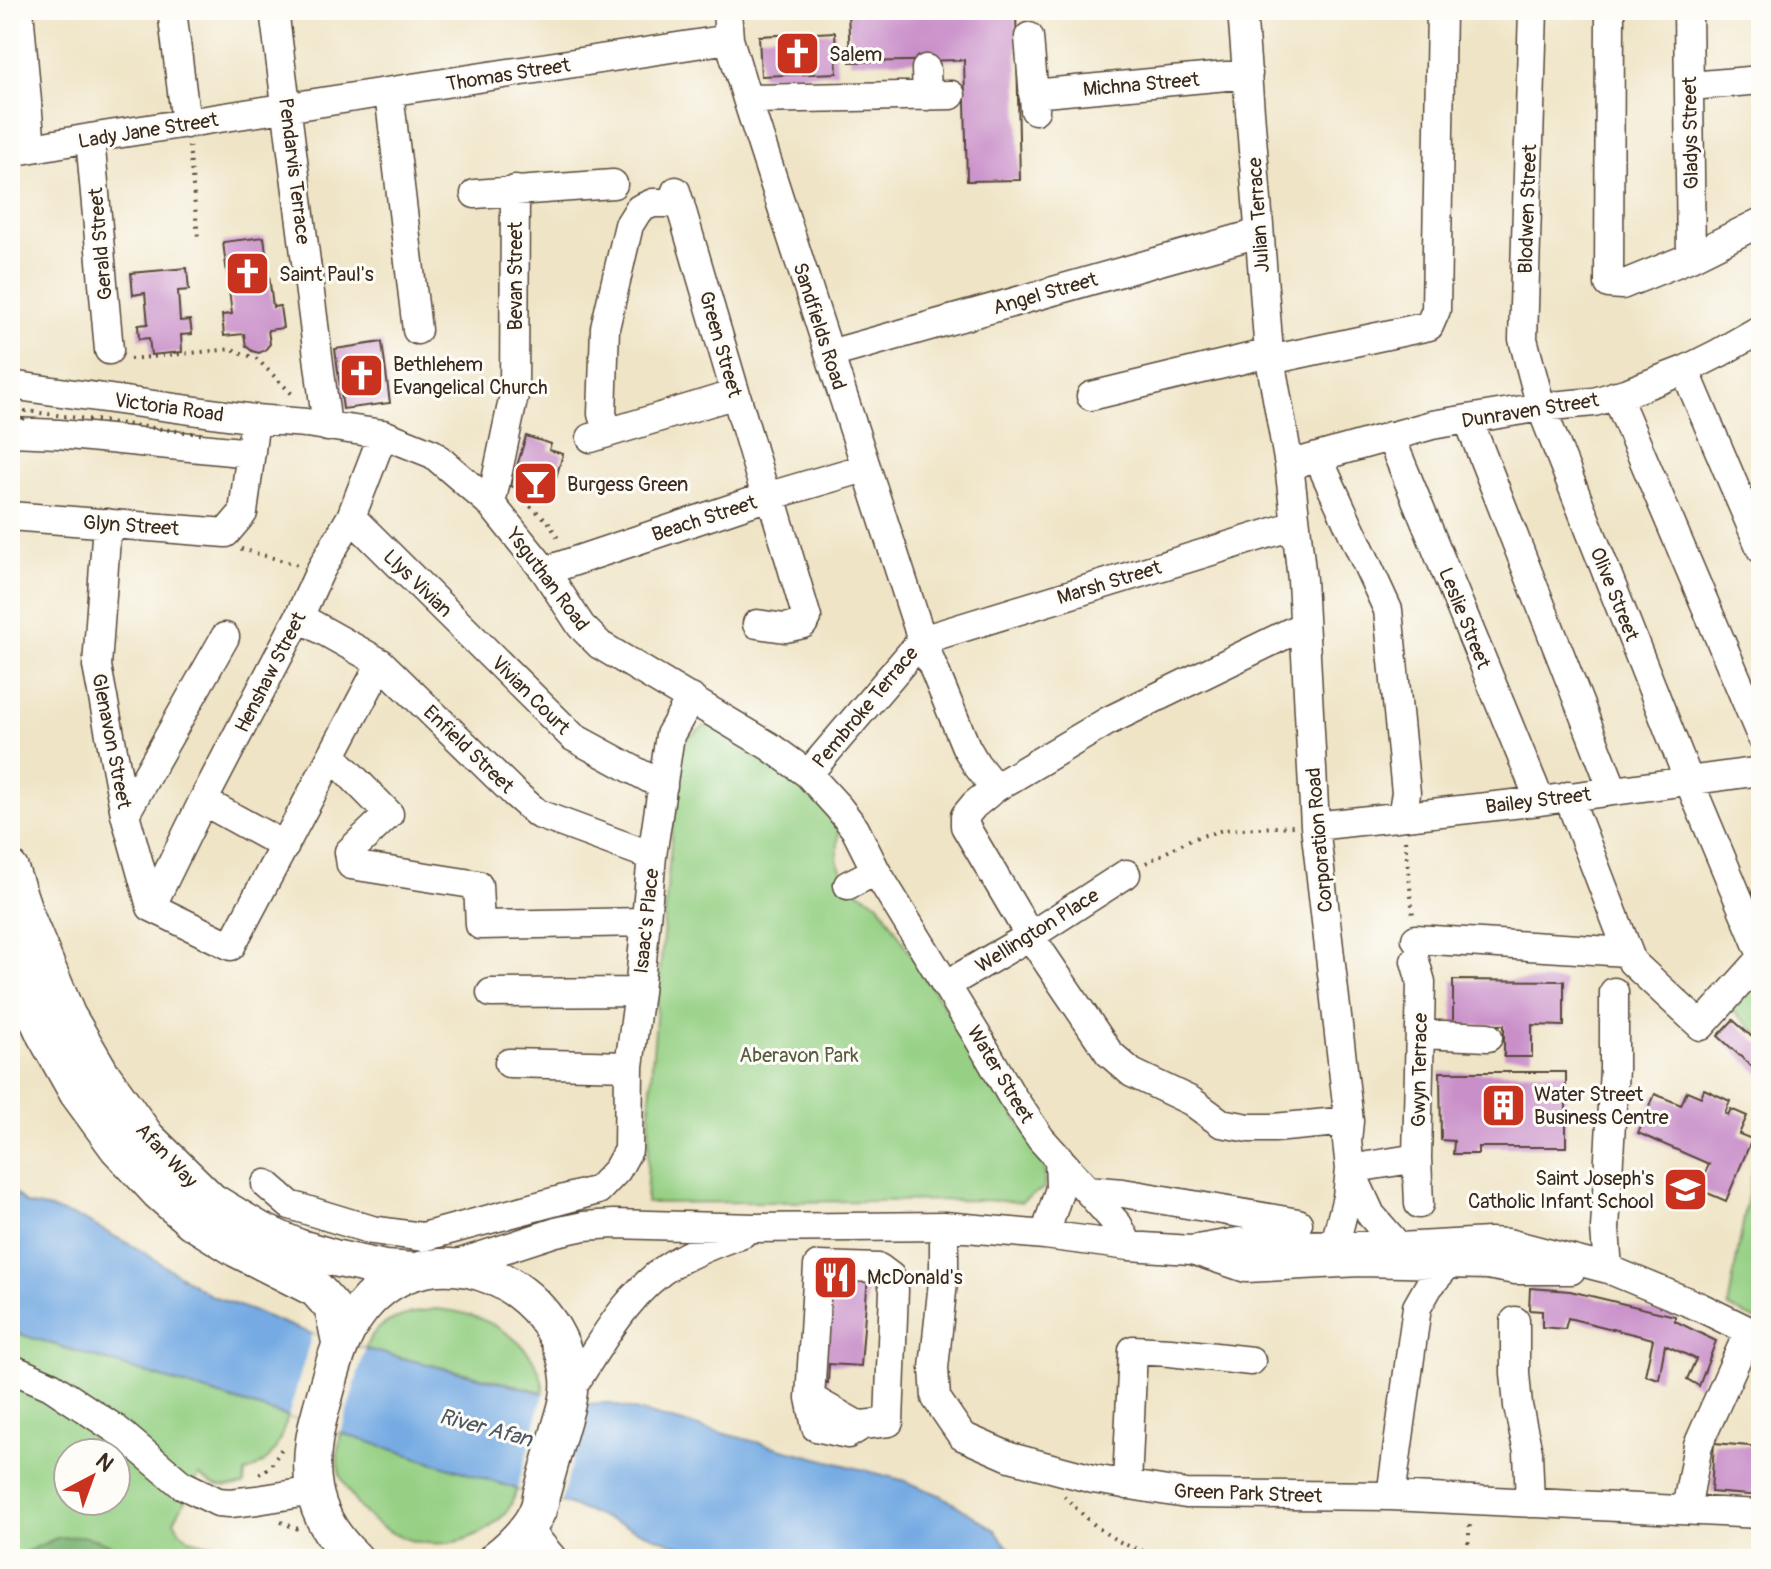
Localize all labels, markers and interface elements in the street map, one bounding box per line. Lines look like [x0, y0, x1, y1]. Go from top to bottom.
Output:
church icon: Salem [774, 30, 822, 78]
place label: Salem [829, 42, 882, 67]
street label: Thomas Street [444, 52, 573, 97]
street label: Michna Street [1082, 67, 1201, 102]
street label: Gladys Street [1677, 75, 1704, 190]
street label: Pendarvis Terrace [273, 96, 316, 246]
street label: Lady Jane Street [76, 107, 221, 154]
street label: Blodwen Street [1513, 143, 1542, 274]
street label: Julian Terrace [1242, 156, 1275, 274]
street label: Gerald Street [83, 186, 118, 301]
street label: Bevan Street [503, 221, 528, 330]
church icon: Saint Paul's [224, 250, 272, 298]
street label: Sandfields Road [787, 259, 852, 393]
place label: Saint Paul's [279, 262, 374, 287]
street label: Angel Street [990, 266, 1101, 320]
street label: Green Street [693, 288, 748, 401]
church icon: Bethlehem Evangelical Church [338, 352, 386, 400]
place label: Bethlehem Evangelical Church [393, 352, 548, 400]
street label: Victoria Road [113, 387, 225, 428]
street label: Dunraven Street [1460, 387, 1601, 434]
bar icon: Burgess Green [512, 460, 560, 508]
place label: Burgess Green [567, 472, 688, 497]
street label: Beach Street [649, 490, 761, 547]
street label: Glyn Street [82, 510, 181, 541]
street label: Ysguthan Road [500, 522, 595, 636]
street label: Llys Vivian [378, 544, 457, 622]
street label: Olive Street [1584, 544, 1645, 646]
street label: Marsh Street [1054, 555, 1165, 610]
street label: Leslie Street [1433, 564, 1496, 673]
street label: Henshaw Street [229, 607, 312, 737]
street label: Pembroke Terrace [807, 641, 924, 773]
street label: Vivian Court [486, 651, 576, 741]
street label: Glenavon Street [86, 671, 137, 812]
street label: Enfield Street [418, 700, 520, 799]
street label: Corporation Road [1301, 766, 1338, 914]
street label: Bailey Street [1484, 782, 1593, 819]
street label: Isaac's Place [629, 867, 664, 975]
street label: Wellington Place [971, 883, 1104, 978]
street label: Gwyn Terrace [1406, 1013, 1433, 1127]
street label: Water Street [962, 1021, 1040, 1128]
park label: Aberavon Park [739, 1043, 859, 1068]
building icon: Water Street Business Centre [1479, 1082, 1527, 1130]
place label: Water Street Business Centre [1534, 1082, 1669, 1130]
street label: Afan Way [130, 1118, 203, 1193]
place label: Saint Joseph's Catholic Infant School [1468, 1166, 1654, 1214]
school or university icon: Saint Joseph's Catholic Infant School [1661, 1166, 1709, 1214]
restaurant icon: McDonald's [812, 1253, 860, 1301]
place label: McDonald's [867, 1265, 963, 1290]
water label: River Afan [436, 1402, 537, 1454]
north arrow [52, 1437, 132, 1517]
text: N [90, 1447, 119, 1478]
street label: Green Park Street [1173, 1478, 1324, 1509]

